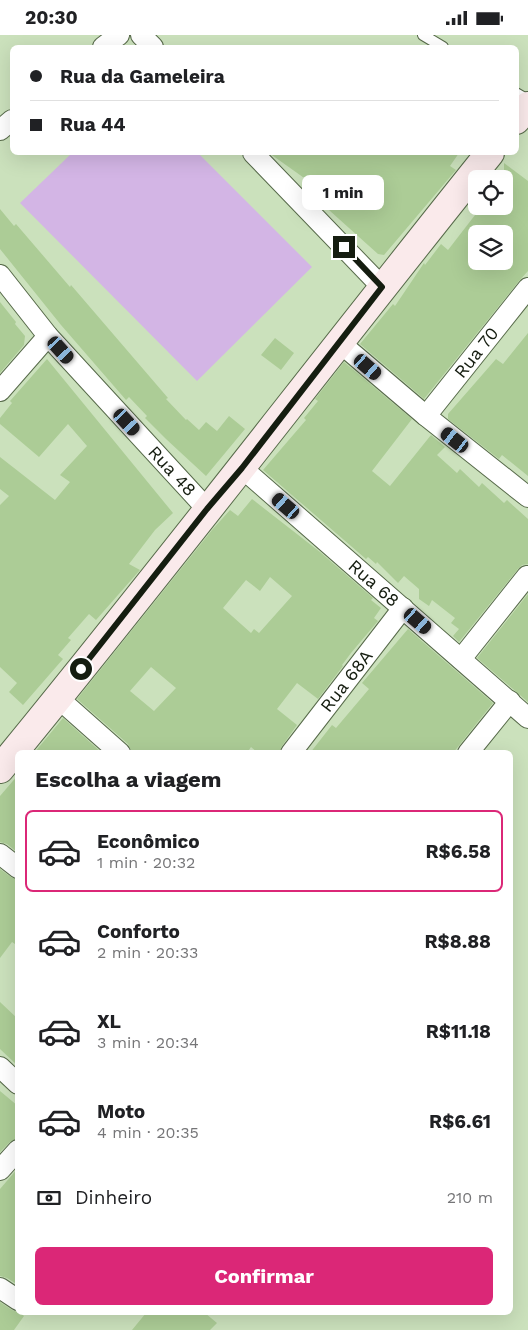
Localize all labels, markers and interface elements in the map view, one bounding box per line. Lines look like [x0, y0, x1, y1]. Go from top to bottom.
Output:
text: 20:30 [25, 6, 78, 29]
text: Rua da Gameleira [60, 65, 225, 88]
text: Rua 44 [60, 113, 126, 136]
map controls [468, 170, 513, 270]
button: locate [468, 170, 513, 215]
callout: 1 min [303, 175, 385, 209]
text: 1 min [322, 183, 364, 202]
button: layers [468, 225, 513, 270]
route end [333, 236, 355, 258]
street label: Rua 70 [449, 323, 503, 382]
car [45, 334, 76, 366]
car [351, 351, 384, 383]
car [111, 406, 142, 438]
car [438, 425, 471, 455]
street label: Rua 48 [144, 441, 201, 500]
car [269, 490, 302, 522]
street label: Rua 68 [344, 555, 404, 611]
car [401, 605, 434, 637]
street label: Rua 68A [316, 645, 377, 716]
route start [70, 658, 92, 680]
text: Escolha a viagem [35, 767, 222, 792]
icon: car [37, 829, 82, 874]
text: Econômico [97, 830, 200, 853]
text: R$6.58 [426, 840, 491, 863]
text: 1 min · 20:32 [97, 853, 195, 872]
icon: car [37, 919, 82, 964]
text: Conforto [97, 920, 180, 943]
text: R$8.88 [424, 930, 491, 953]
text: 2 min · 20:33 [97, 943, 198, 962]
icon: car [37, 1009, 82, 1054]
text: XL [97, 1010, 121, 1033]
text: R$11.18 [426, 1020, 491, 1043]
text: 3 min · 20:34 [97, 1033, 199, 1052]
icon: car [37, 1099, 82, 1144]
text: Moto [97, 1100, 145, 1123]
text: R$6.61 [429, 1110, 491, 1133]
text: 4 min · 20:35 [97, 1123, 199, 1142]
icon: cash [35, 1184, 63, 1212]
text: Dinheiro [75, 1186, 152, 1209]
text: 210 m [447, 1188, 493, 1207]
button: Confirmar [35, 1247, 493, 1305]

